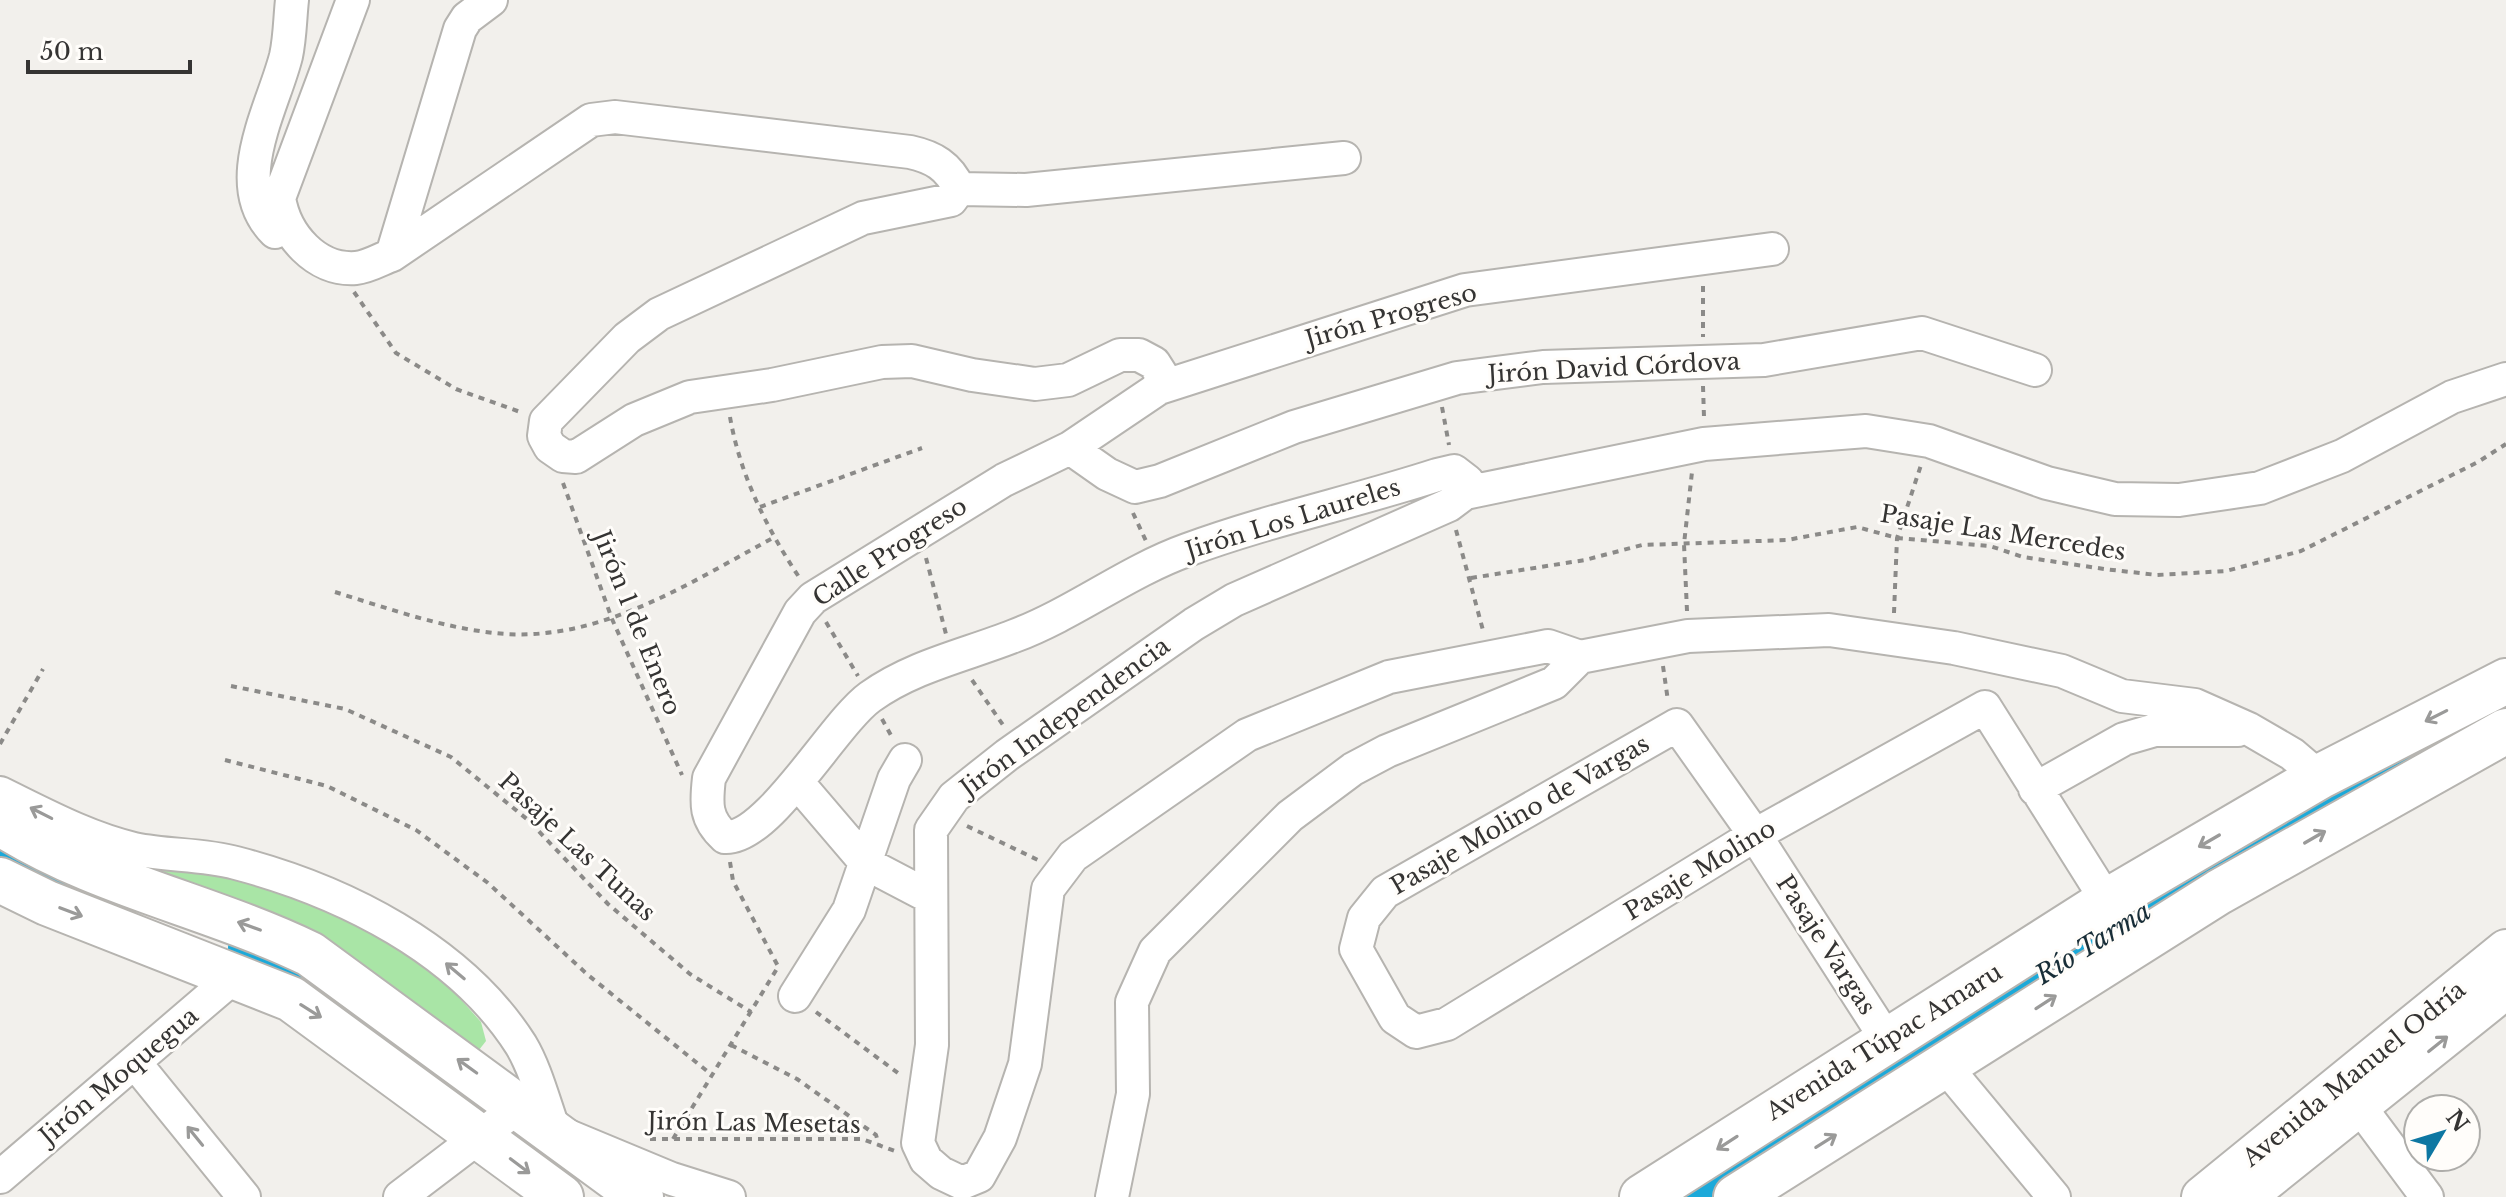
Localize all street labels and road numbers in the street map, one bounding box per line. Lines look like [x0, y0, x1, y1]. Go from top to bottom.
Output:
street label: Jirón Progreso [1299, 277, 1480, 355]
street label: Jirón David Córdova [1484, 346, 1742, 389]
street label: Jirón Los Laureles [1179, 472, 1404, 566]
street label: Calle Progreso [807, 491, 972, 612]
street label: Pasaje Las Mercedes [1878, 499, 2128, 566]
street label: Jirón 1 de Enero [586, 523, 688, 719]
street label: Jirón Independencia [952, 631, 1176, 804]
street label: Pasaje Molino de Vargas [1385, 729, 1654, 901]
street label: Pasaje Las Tunas [493, 766, 662, 927]
street label: Pasaje Molino [1619, 813, 1781, 926]
street label: Pasaje Vargas [1771, 870, 1882, 1020]
street label: Avenida Túpac Amaru [1760, 957, 2007, 1127]
street label: Avenida Manuel Odría [2236, 974, 2471, 1173]
street label: Jirón Moquegua [31, 1000, 204, 1152]
street label: Jirón Las Mesetas [644, 1106, 861, 1139]

